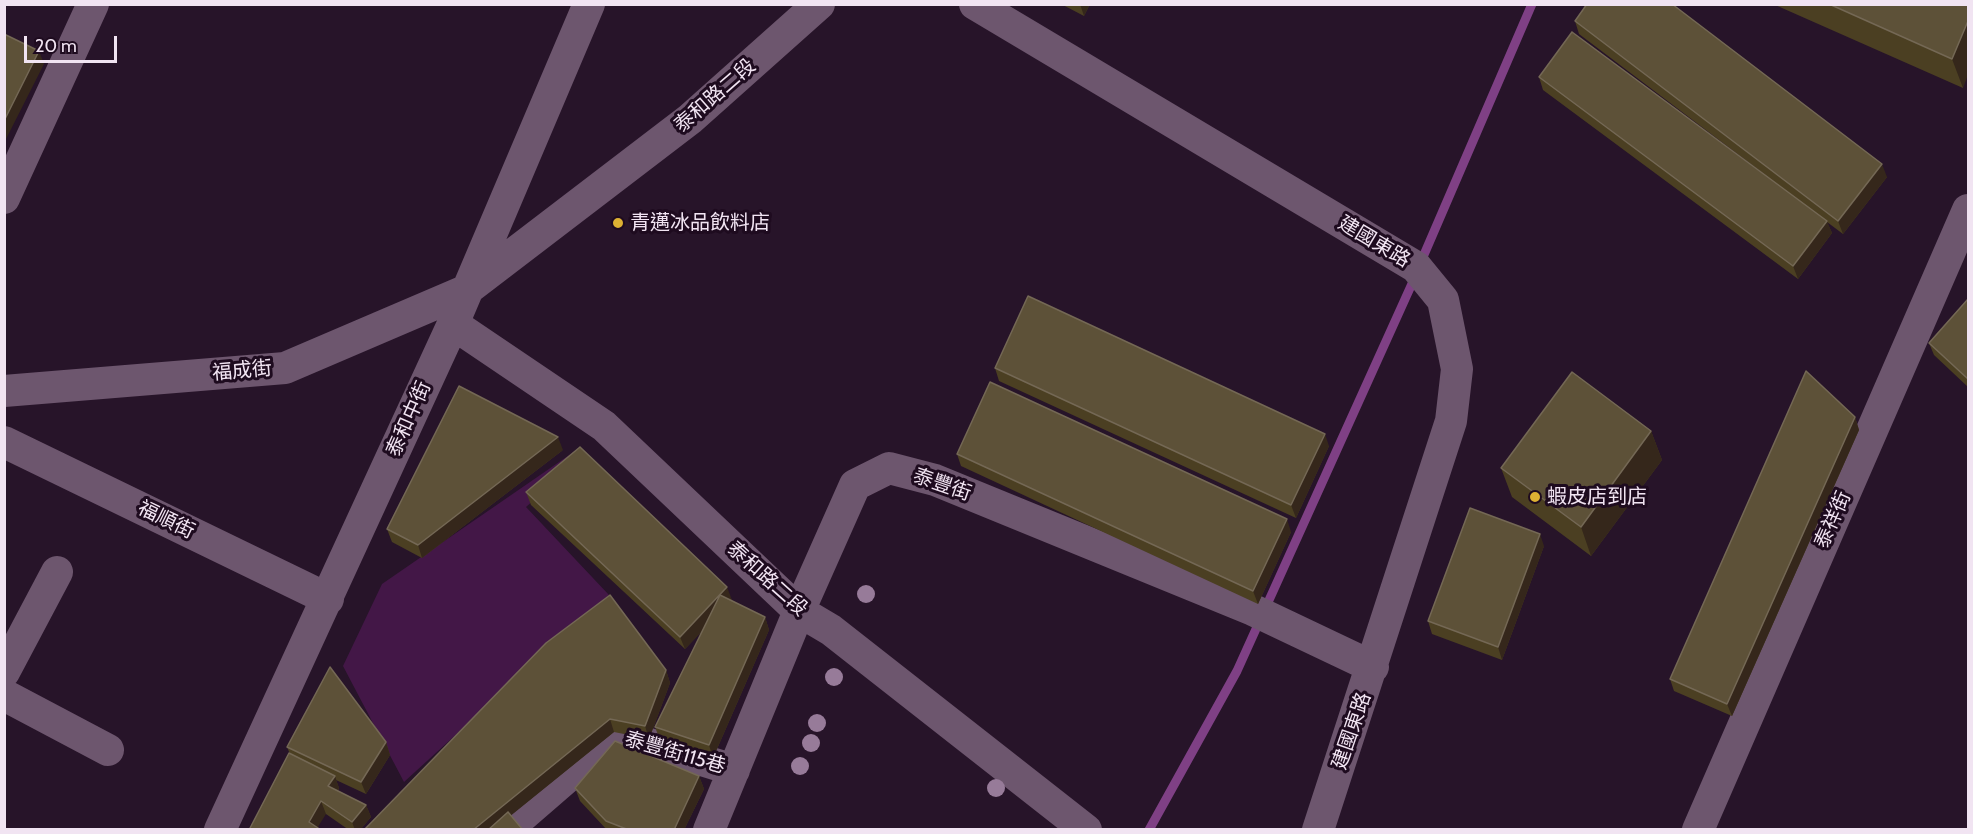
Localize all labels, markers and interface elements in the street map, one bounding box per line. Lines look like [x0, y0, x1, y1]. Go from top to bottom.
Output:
scale bar [27, 24, 120, 62]
text: 20 m [35, 35, 77, 57]
street label: 泰和路二段 [669, 54, 761, 138]
place label: 青邁冰品飲料店 [630, 211, 770, 235]
street label: 建國東路 [1334, 211, 1414, 273]
marker: 青邁冰品飲料店 [611, 216, 625, 230]
street label: 福成街 [211, 356, 273, 386]
street label: 泰和中街 [382, 378, 436, 460]
street label: 泰豐街 [910, 464, 974, 506]
place label: 蝦皮店到店 [1547, 485, 1647, 509]
street label: 泰祥街 [1810, 488, 1856, 552]
marker: 蝦皮店到店 [1528, 490, 1542, 504]
street label: 福順街 [134, 496, 198, 544]
street label: 泰和路二段 [722, 537, 812, 621]
street label: 建國東路 [1328, 689, 1376, 773]
street label: 泰豐街115巷 [622, 727, 728, 779]

